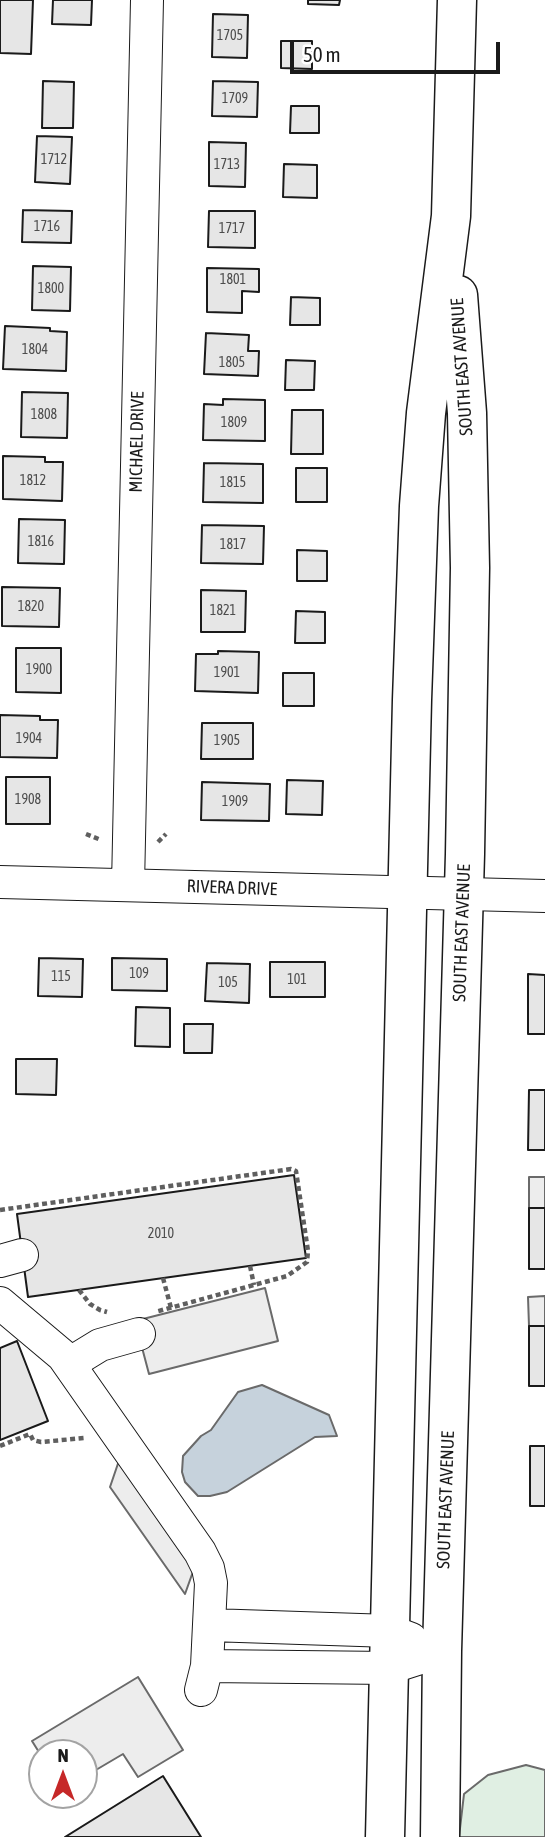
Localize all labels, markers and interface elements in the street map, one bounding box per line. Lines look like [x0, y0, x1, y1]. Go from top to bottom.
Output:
house number: 1705 [217, 28, 243, 44]
scale bar [293, 28, 503, 72]
text: 50 m [303, 42, 341, 66]
house number: 1709 [222, 91, 248, 107]
house number: 1712 [41, 152, 67, 168]
house number: 1713 [214, 157, 240, 173]
house number: 1716 [34, 219, 60, 235]
house number: 1717 [219, 221, 245, 237]
house number: 1801 [220, 272, 246, 288]
house number: 1800 [38, 281, 64, 297]
street label: SOUTH EAST AVENUE [446, 298, 478, 436]
house number: 1804 [22, 342, 48, 358]
house number: 1805 [219, 355, 245, 371]
street label: MICHAEL DRIVE [125, 391, 149, 493]
house number: 1808 [31, 407, 57, 423]
house number: 1809 [221, 415, 247, 431]
house number: 1812 [20, 473, 46, 489]
house number: 1815 [220, 475, 246, 491]
house number: 1816 [28, 534, 54, 550]
house number: 1817 [220, 537, 246, 553]
house number: 1820 [18, 599, 44, 615]
house number: 1821 [210, 603, 236, 619]
house number: 1900 [26, 662, 52, 678]
house number: 1901 [214, 665, 240, 681]
house number: 1904 [16, 731, 42, 747]
house number: 1905 [214, 733, 240, 749]
house number: 1908 [15, 792, 41, 808]
house number: 1909 [222, 794, 248, 810]
street label: SOUTH EAST AVENUE [449, 864, 475, 1002]
street label: RIVERA DRIVE [186, 876, 278, 900]
house number: 109 [129, 966, 149, 982]
house number: 115 [51, 969, 71, 985]
house number: 101 [287, 972, 307, 988]
house number: 105 [218, 975, 238, 991]
house number: 2010 [148, 1226, 174, 1242]
street label: SOUTH EAST AVENUE [433, 1431, 459, 1569]
north arrow [28, 1739, 98, 1809]
text: N [57, 1744, 69, 1766]

